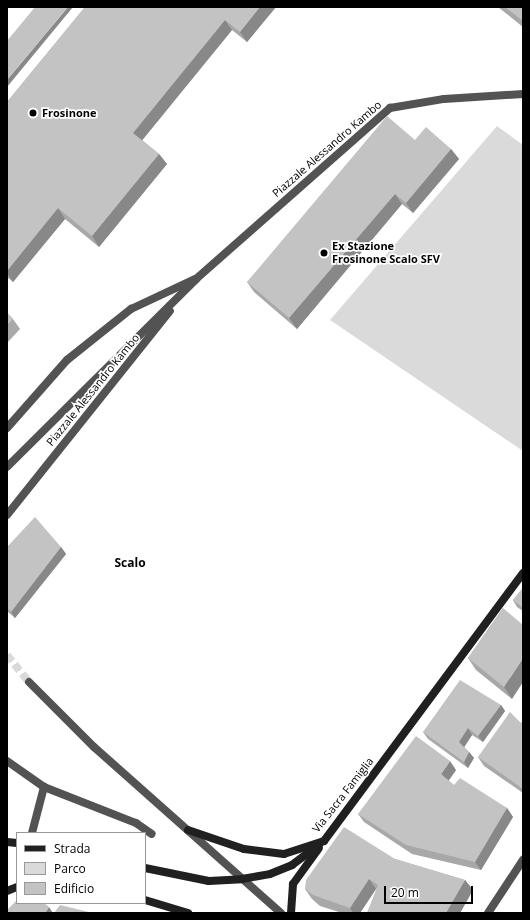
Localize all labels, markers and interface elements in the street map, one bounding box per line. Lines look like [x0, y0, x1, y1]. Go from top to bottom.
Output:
street label: Piazzale Alessandro Kambo [270, 98, 384, 200]
place label: Frosinone [42, 106, 96, 120]
marker: Frosinone [27, 107, 39, 119]
place label: Ex Stazione Frosinone Scalo SFV [332, 240, 440, 266]
marker: Ex Stazione Frosinone Scalo SFV [319, 248, 329, 258]
street label: Piazzale Alessandro Kambo [44, 331, 142, 449]
district label: Scalo [114, 556, 146, 570]
street label: Via Sacra Famiglia [310, 755, 376, 835]
legend [16, 832, 146, 904]
text: Strada [54, 840, 90, 857]
text: Parco [54, 860, 86, 877]
scale bar [386, 878, 475, 904]
text: Edificio [54, 880, 94, 897]
text: 20 m [391, 884, 419, 901]

